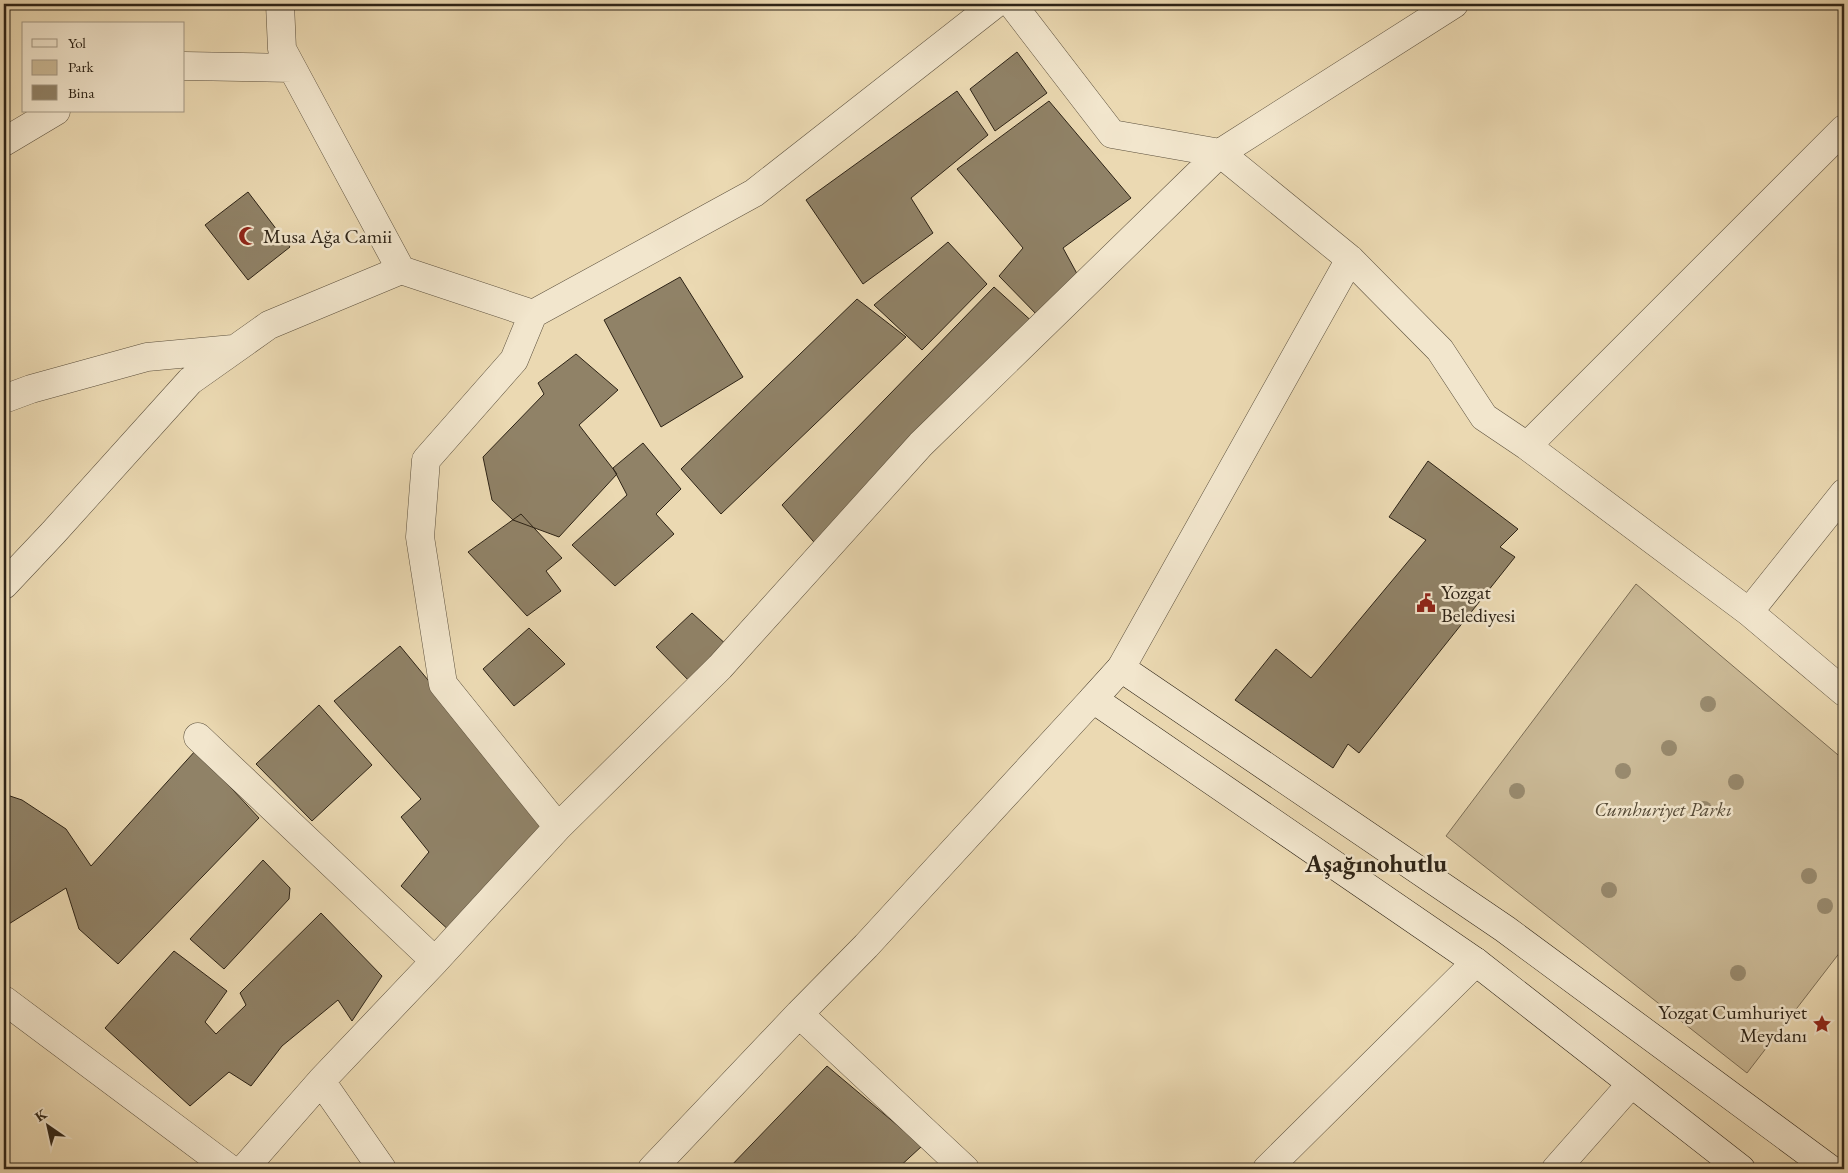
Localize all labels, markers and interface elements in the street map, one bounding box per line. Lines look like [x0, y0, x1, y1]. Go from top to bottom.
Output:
legend [22, 22, 185, 112]
text: Yol [68, 33, 86, 52]
text: Park [68, 57, 95, 76]
text: Bina [68, 83, 94, 102]
place label: Musa Ağa Camii [263, 223, 392, 249]
mosque icon: Musa Ağa Camii [237, 225, 259, 247]
place label: Yozgat Belediyesi [1441, 579, 1515, 628]
public building icon: Yozgat Belediyesi [1415, 592, 1437, 614]
park label: Cumhuriyet Parkı [1594, 796, 1732, 822]
district label: Aşağınohutlu [1304, 847, 1447, 880]
place label: Yozgat Cumhuriyet Meydanı [1658, 999, 1808, 1048]
place icon: Yozgat Cumhuriyet Meydanı [1811, 1013, 1833, 1035]
north arrow [22, 1100, 72, 1150]
text: K [31, 1105, 50, 1126]

